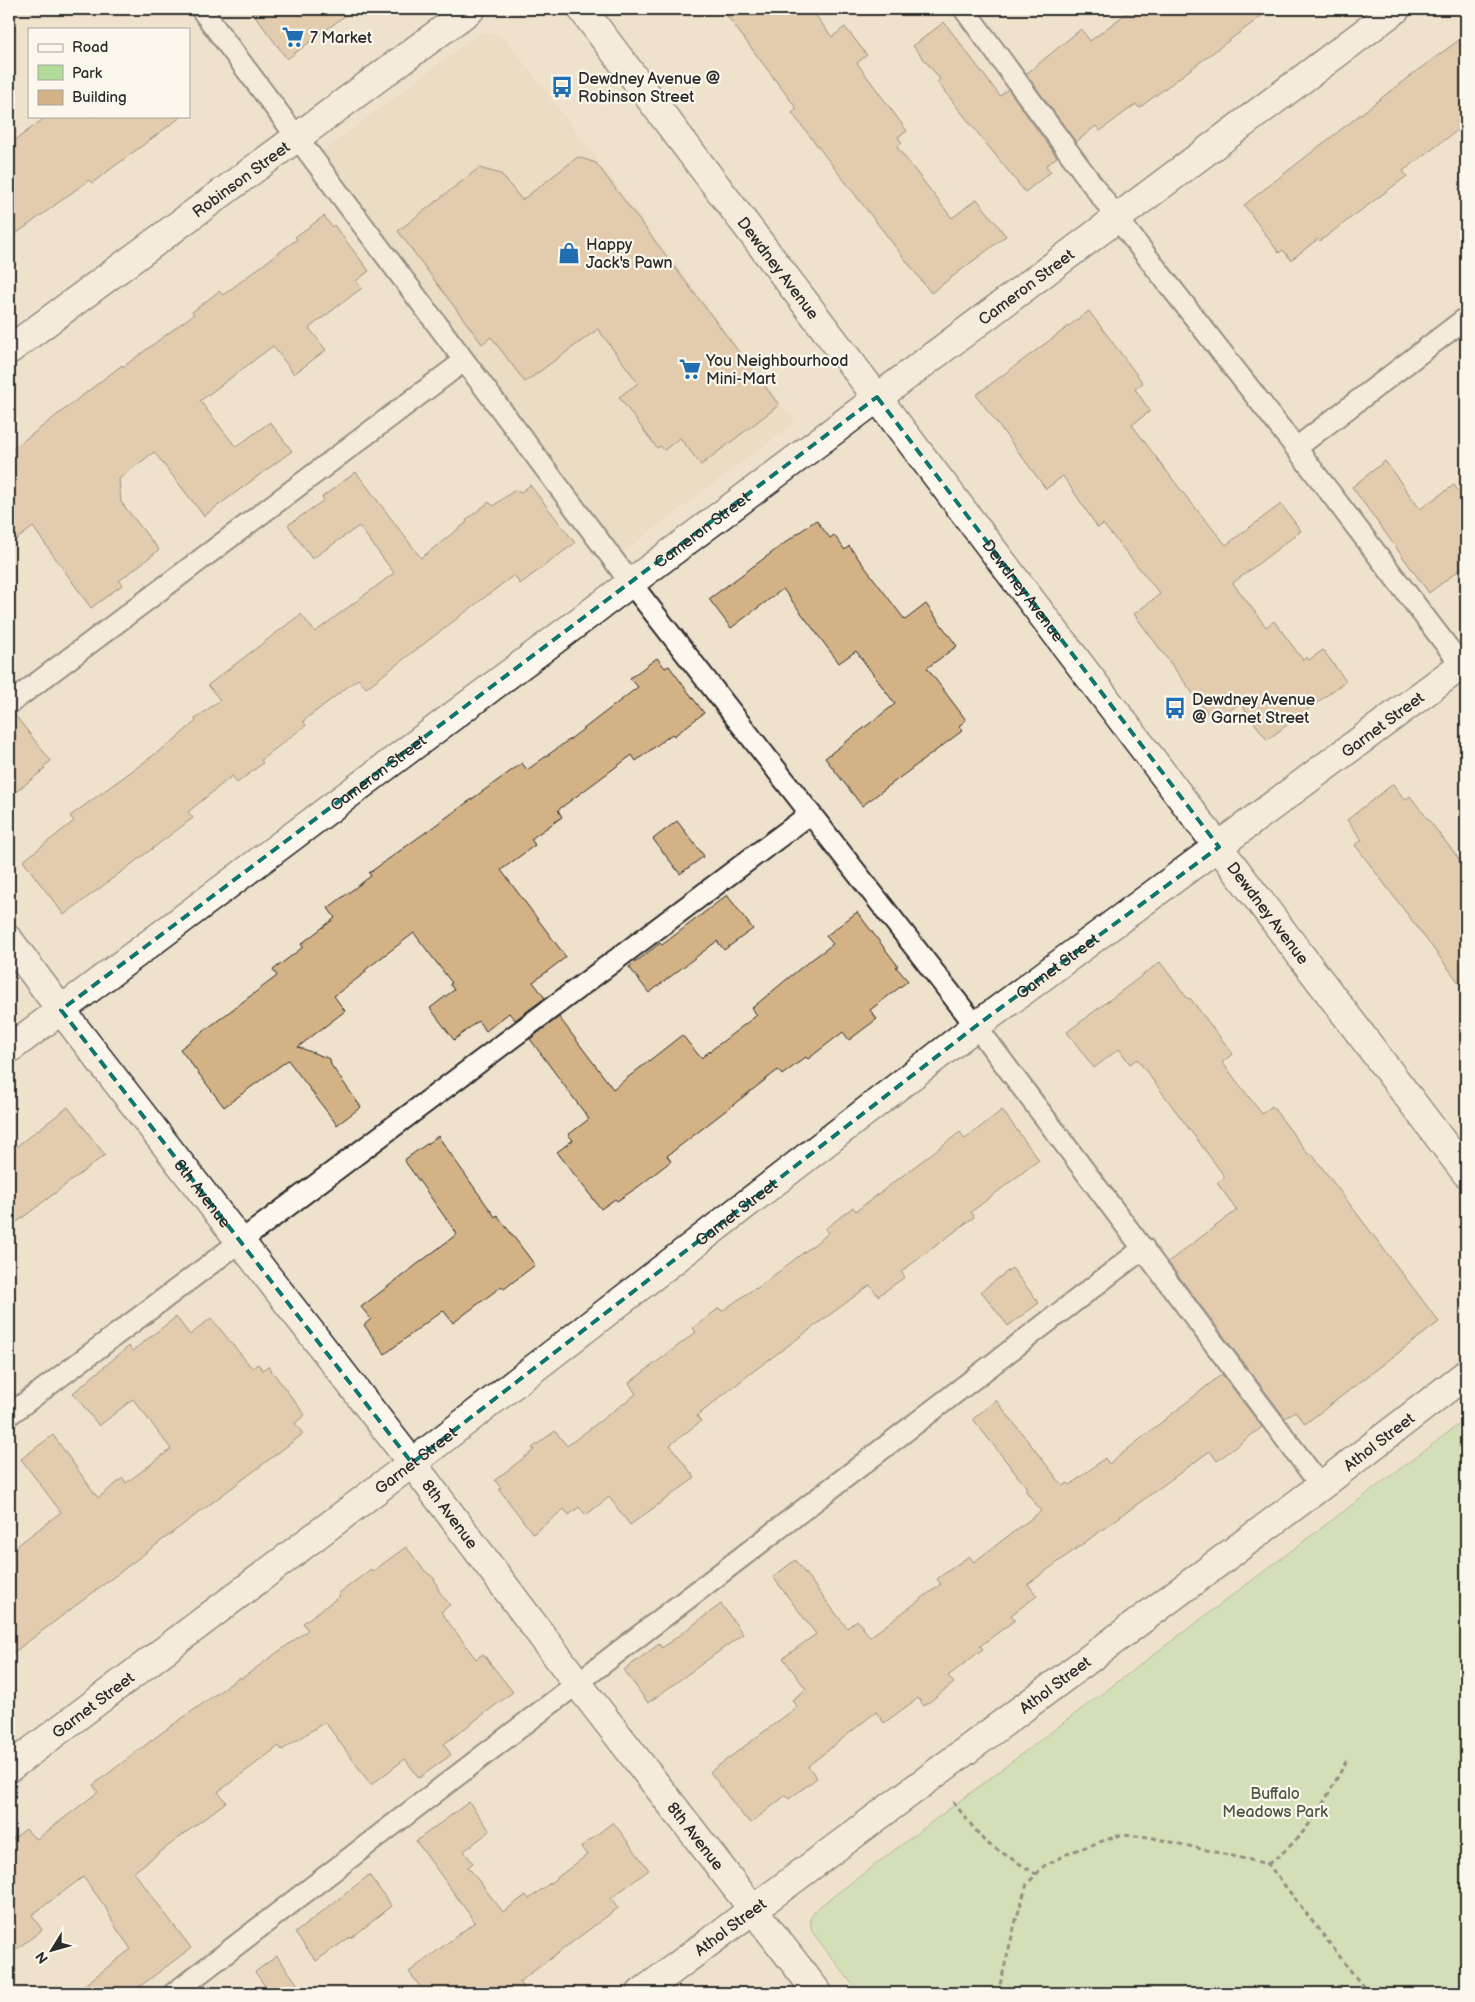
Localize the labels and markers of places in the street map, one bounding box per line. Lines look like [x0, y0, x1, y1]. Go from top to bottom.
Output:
supermarket icon: 7 Market [280, 24, 306, 50]
place label: 7 Market [310, 29, 372, 48]
place label: Dewdney Avenue @ Robinson Street [578, 70, 721, 107]
bus stop icon: Dewdney Avenue @ Robinson Street [549, 74, 575, 100]
place label: Happy Jack's Pawn [586, 236, 672, 273]
shop icon: Happy Jack's Pawn [556, 240, 582, 266]
place label: You Neighbourhood Mini-Mart [705, 352, 848, 389]
supermarket icon: You Neighbourhood Mini-Mart [677, 356, 703, 382]
place label: Dewdney Avenue @ Garnet Street [1192, 691, 1316, 728]
bus stop icon: Dewdney Avenue @ Garnet Street [1162, 695, 1188, 721]

